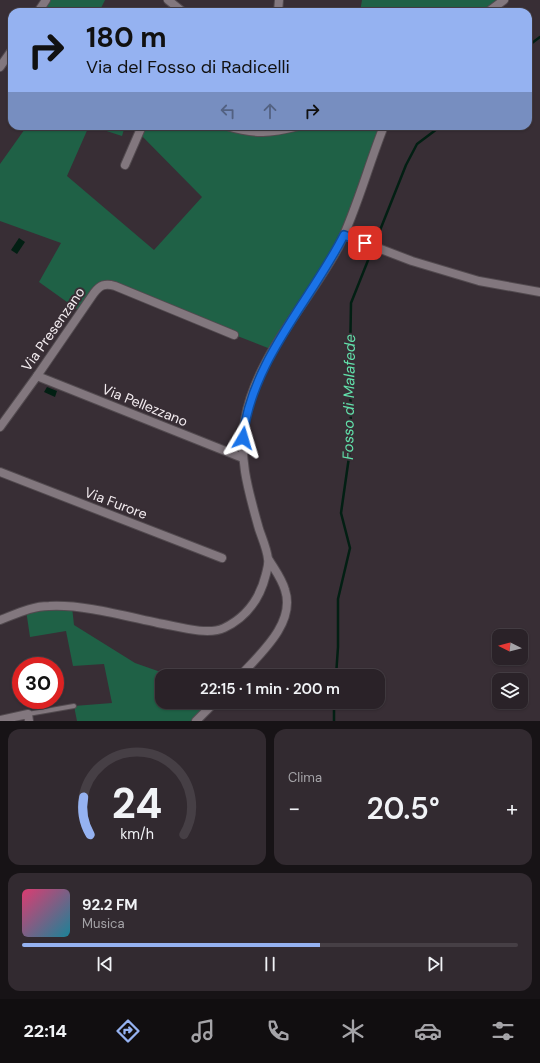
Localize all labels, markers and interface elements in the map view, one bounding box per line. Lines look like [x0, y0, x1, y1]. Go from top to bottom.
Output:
text: 180 m [86, 19, 167, 56]
icon: right [20, 24, 72, 76]
text: Via del Fosso di Radicelli [86, 55, 290, 79]
icon: left [217, 100, 239, 122]
icon: ahead [259, 100, 281, 122]
icon: right [301, 100, 323, 122]
pin [348, 226, 382, 260]
icon: arrive [354, 232, 376, 254]
street label: Via Presenzano [17, 284, 89, 374]
water label: Fosso di Malafede [338, 334, 360, 460]
street label: Via Pellezzano [100, 380, 190, 430]
position arrow [222, 417, 264, 459]
street label: Via Furore [82, 483, 150, 523]
north arrow [492, 629, 528, 665]
map controls [492, 629, 528, 709]
speed limit sign: 30 [12, 657, 64, 709]
button: layers [492, 673, 528, 709]
text: 22:15 · 1 min · 200 m [200, 679, 340, 699]
text: Clima [288, 769, 322, 786]
text: 24 [112, 777, 162, 831]
text: 20.5° [366, 789, 440, 828]
text: − [288, 794, 300, 823]
text: + [506, 794, 518, 823]
text: km/h [120, 825, 154, 843]
text: 92.2 FM [82, 895, 138, 915]
text: Musica [82, 915, 125, 932]
icon: previous [94, 953, 116, 975]
icon: pause [259, 953, 281, 975]
icon: next [424, 953, 446, 975]
icon: directions [114, 1017, 142, 1045]
icon: music [189, 1017, 217, 1045]
icon: phone [264, 1017, 292, 1045]
icon: climate [339, 1017, 367, 1045]
icon: car [414, 1017, 442, 1045]
icon: filters [489, 1017, 517, 1045]
text: 22:14 [23, 1019, 67, 1043]

